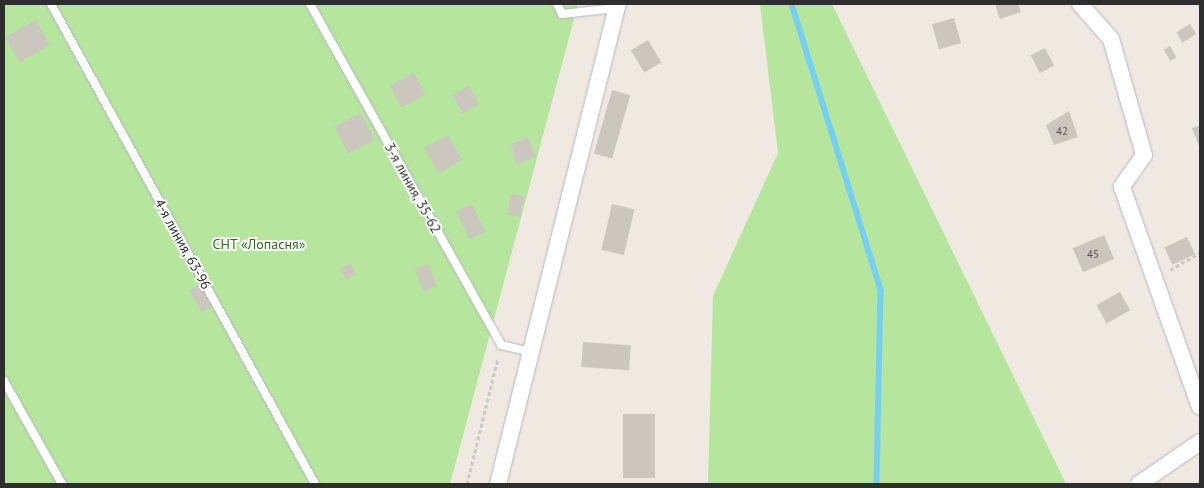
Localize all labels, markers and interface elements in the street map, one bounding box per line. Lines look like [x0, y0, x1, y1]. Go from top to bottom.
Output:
house number: 42 [1056, 124, 1068, 138]
street label: 3-я линия, 35-62 [381, 139, 445, 237]
street label: 4-я линия, 63-96 [151, 195, 215, 293]
park label: СНТ «Лопасня» [212, 236, 306, 252]
house number: 45 [1087, 247, 1099, 261]

